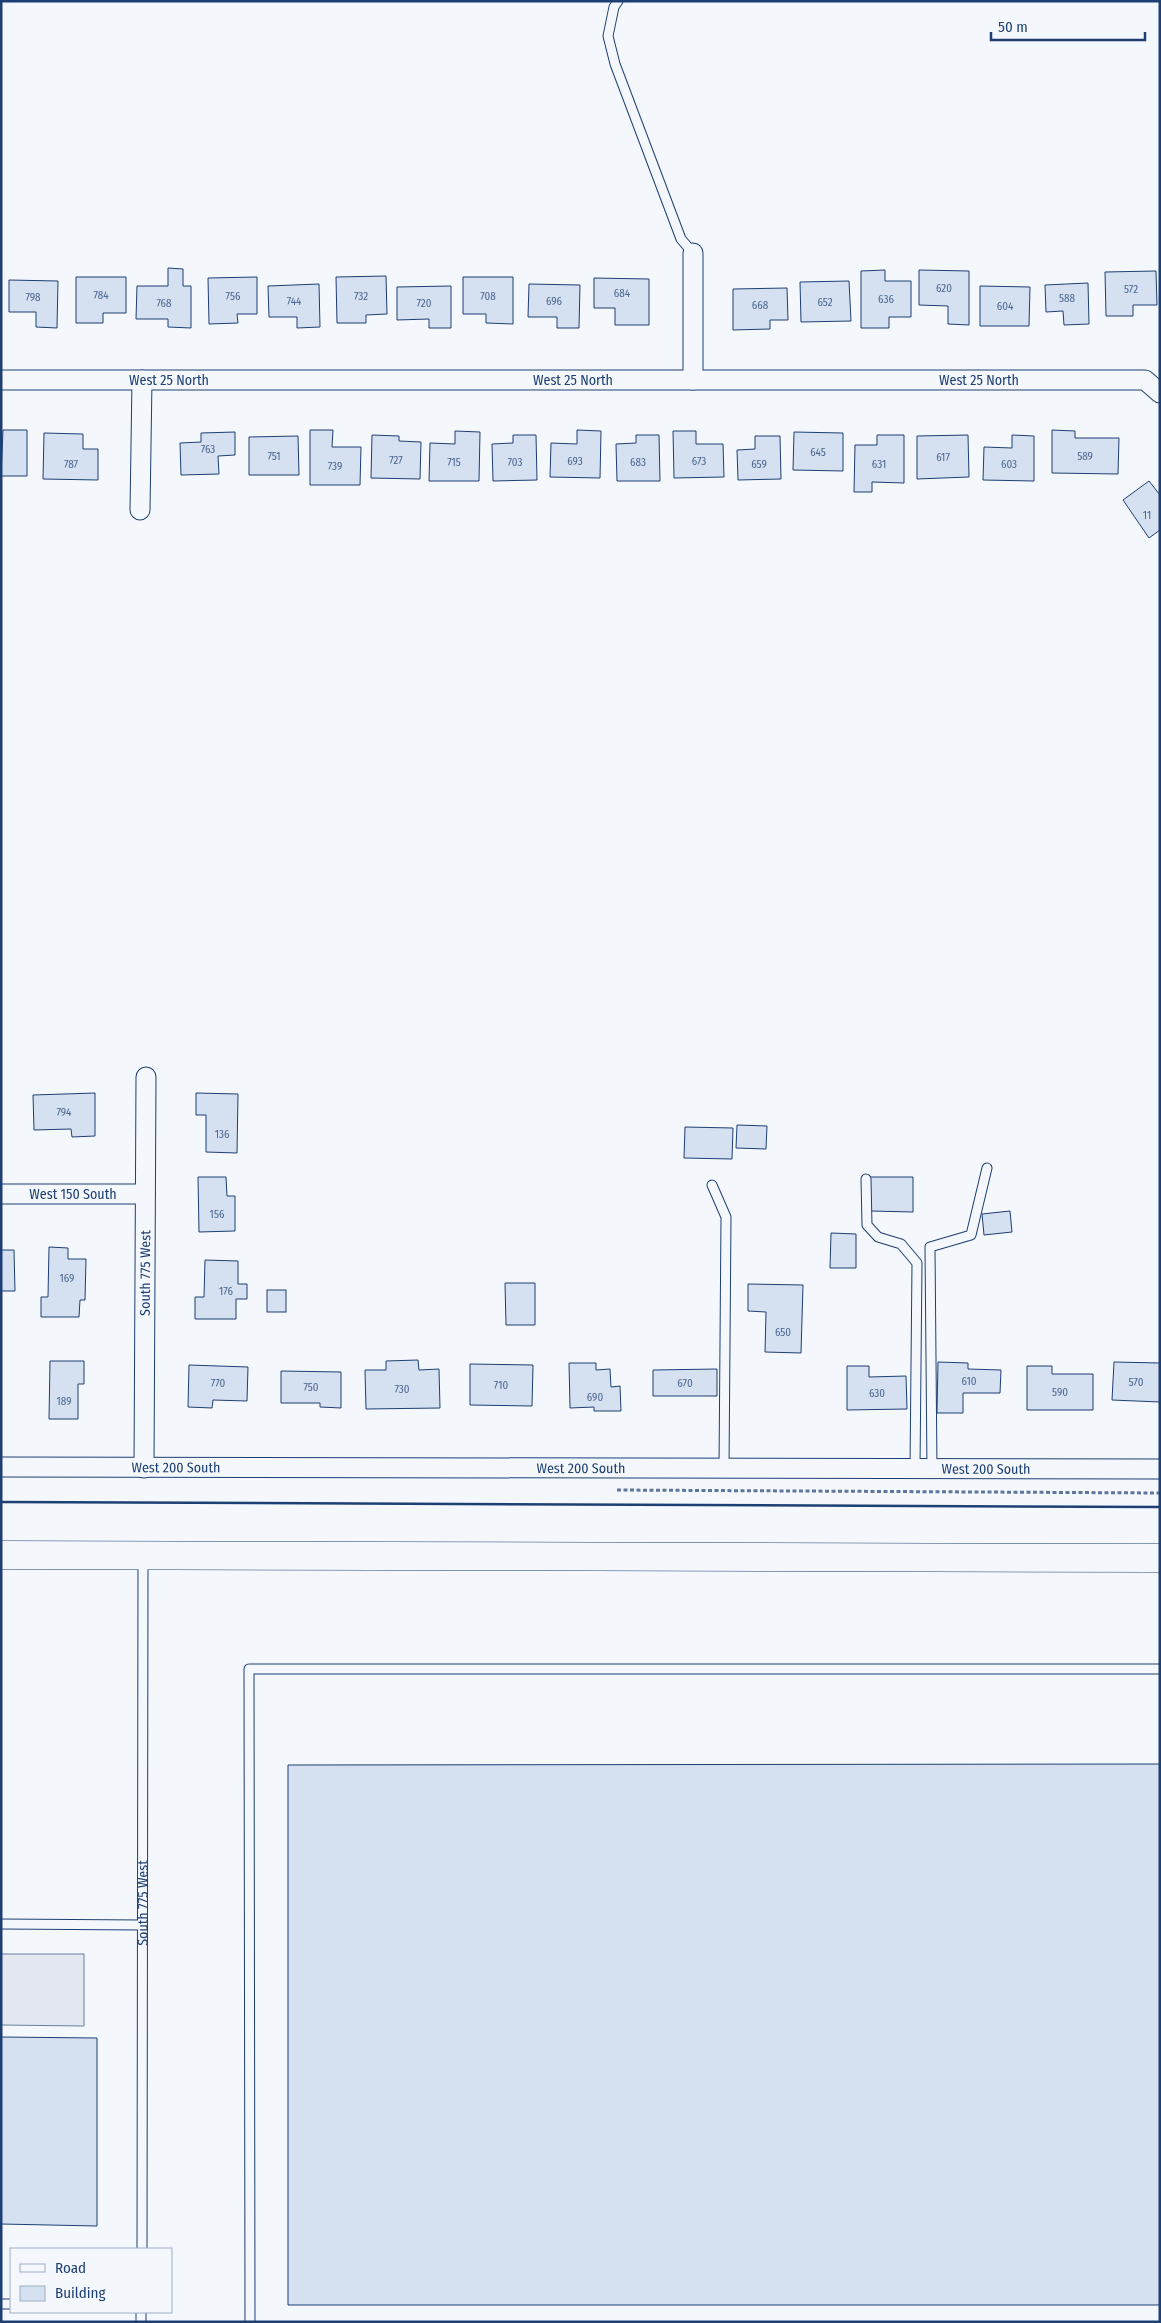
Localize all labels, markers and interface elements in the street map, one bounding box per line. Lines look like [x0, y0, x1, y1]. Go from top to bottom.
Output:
scale bar [991, 10, 1145, 42]
text: 50 m [998, 18, 1028, 36]
house number: 620 [936, 282, 952, 295]
house number: 572 [1124, 283, 1138, 296]
house number: 684 [614, 287, 631, 300]
house number: 784 [93, 289, 109, 302]
house number: 756 [226, 290, 241, 303]
house number: 732 [354, 290, 368, 303]
house number: 708 [480, 290, 496, 303]
house number: 798 [25, 291, 41, 304]
house number: 588 [1059, 292, 1076, 305]
house number: 636 [878, 293, 894, 306]
house number: 744 [287, 295, 302, 308]
house number: 696 [546, 295, 563, 308]
house number: 652 [817, 296, 833, 309]
house number: 768 [156, 297, 172, 310]
house number: 720 [417, 297, 432, 310]
house number: 668 [752, 299, 769, 312]
house number: 604 [997, 300, 1014, 313]
street label: West 25 North [129, 372, 209, 389]
street label: West 25 North [533, 372, 613, 389]
street label: West 25 North [939, 372, 1019, 389]
house number: 763 [201, 443, 215, 456]
house number: 645 [810, 446, 826, 459]
house number: 751 [267, 450, 281, 463]
house number: 589 [1077, 450, 1093, 463]
house number: 617 [936, 451, 950, 464]
house number: 727 [389, 454, 403, 467]
house number: 693 [567, 455, 583, 468]
house number: 673 [692, 455, 706, 468]
house number: 715 [447, 456, 461, 469]
house number: 703 [508, 456, 522, 469]
house number: 683 [630, 456, 646, 469]
house number: 787 [64, 458, 79, 471]
house number: 659 [751, 458, 767, 471]
house number: 631 [872, 458, 886, 471]
house number: 603 [1001, 458, 1017, 471]
house number: 739 [328, 460, 342, 473]
house number: 11 [1143, 509, 1151, 522]
house number: 794 [57, 1106, 72, 1119]
house number: 136 [215, 1128, 230, 1141]
street label: West 150 South [29, 1186, 117, 1203]
house number: 156 [210, 1208, 225, 1221]
street label: South 775 West [137, 1230, 154, 1316]
house number: 169 [60, 1272, 74, 1285]
house number: 176 [219, 1285, 234, 1298]
house number: 650 [775, 1326, 791, 1339]
house number: 610 [962, 1375, 977, 1388]
house number: 570 [1129, 1376, 1144, 1389]
house number: 770 [211, 1377, 226, 1390]
house number: 670 [677, 1377, 693, 1390]
house number: 710 [494, 1379, 508, 1392]
house number: 750 [303, 1381, 319, 1394]
house number: 730 [394, 1383, 410, 1396]
house number: 590 [1052, 1386, 1068, 1399]
house number: 630 [869, 1387, 885, 1400]
house number: 690 [587, 1391, 603, 1404]
house number: 189 [57, 1395, 71, 1408]
street label: West 200 South [132, 1459, 220, 1476]
street label: West 200 South [537, 1460, 625, 1477]
street label: West 200 South [942, 1461, 1030, 1478]
street label: South 775 West [134, 1860, 152, 1946]
legend [10, 2248, 172, 2313]
text: Road [55, 2259, 86, 2277]
text: Building [55, 2284, 106, 2302]

